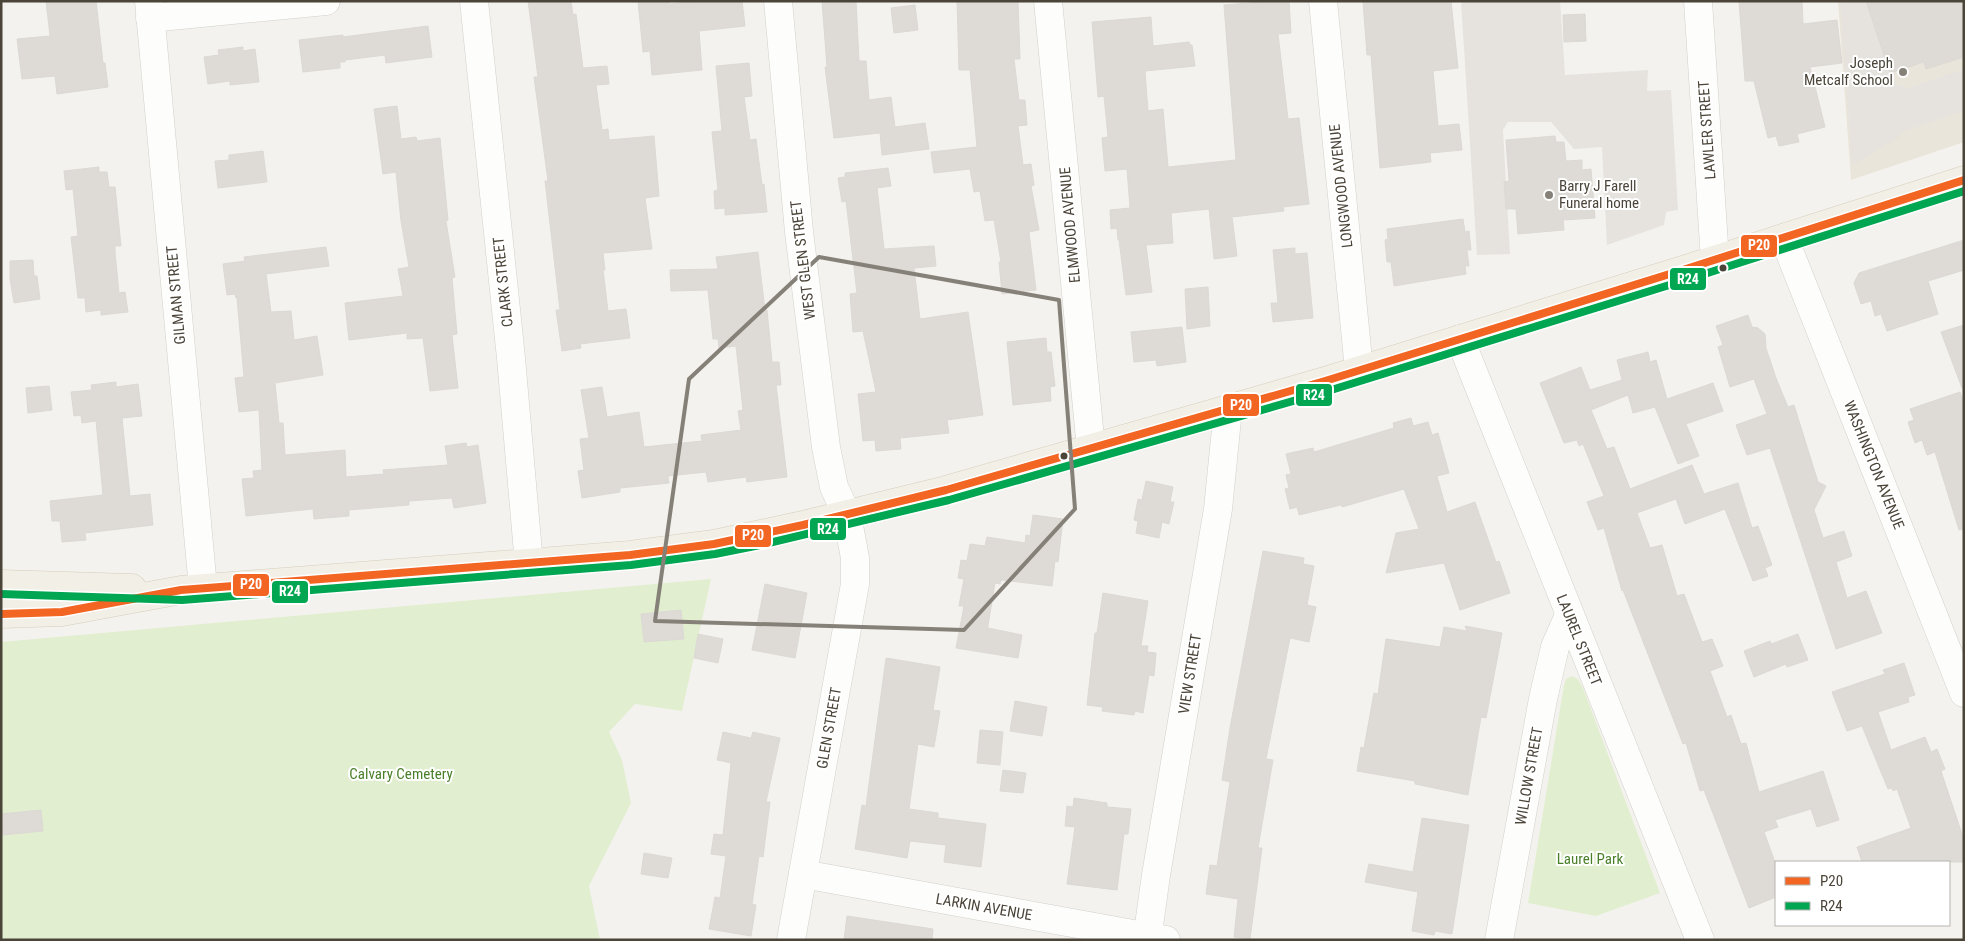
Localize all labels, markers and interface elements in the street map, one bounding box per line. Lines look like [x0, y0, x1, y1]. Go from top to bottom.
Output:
place label: Joseph Metcalf School [1804, 54, 1893, 89]
marker: Joseph Metcalf School [1897, 66, 1909, 78]
street label: LAWLER STREET [1695, 80, 1719, 180]
street label: LONGWOOD AVENUE [1326, 123, 1356, 249]
street label: ELMWOOD AVENUE [1056, 166, 1084, 284]
place label: Barry J Farell Funeral home [1559, 177, 1639, 212]
marker: Barry J Farell Funeral home [1543, 189, 1555, 201]
street label: WEST GLEN STREET [787, 199, 819, 321]
line badge: P20 [1740, 234, 1778, 258]
street label: CLARK STREET [489, 236, 517, 328]
text: P20 [1748, 237, 1770, 253]
street label: GILMAN STREET [163, 245, 189, 345]
unlabelled marker [1718, 263, 1728, 273]
line badge: R24 [1669, 267, 1707, 291]
text: R24 [1677, 271, 1699, 287]
line badge: R24 [1295, 383, 1333, 407]
text: R24 [1303, 387, 1325, 403]
line badge: P20 [1222, 393, 1260, 417]
text: P20 [1230, 397, 1252, 413]
street label: WASHINGTON AVENUE [1840, 398, 1908, 532]
unlabelled marker [1059, 451, 1069, 461]
line badge: R24 [809, 517, 847, 541]
text: R24 [817, 521, 839, 537]
line badge: P20 [734, 524, 772, 548]
text: P20 [742, 527, 764, 543]
line badge: P20 [232, 573, 270, 597]
text: P20 [240, 576, 262, 592]
line badge: R24 [271, 580, 309, 604]
text: R24 [279, 583, 301, 599]
street label: LAUREL STREET [1553, 592, 1606, 688]
street label: VIEW STREET [1175, 632, 1205, 715]
street label: GLEN STREET [813, 686, 845, 770]
street label: WILLOW STREET [1512, 725, 1547, 826]
park label: Calvary Cemetery [349, 765, 453, 783]
park label: Laurel Park [1557, 850, 1624, 868]
legend [1775, 861, 1950, 926]
text: P20 [1820, 872, 1843, 890]
street label: LARKIN AVENUE [934, 890, 1034, 924]
text: R24 [1820, 897, 1843, 915]

